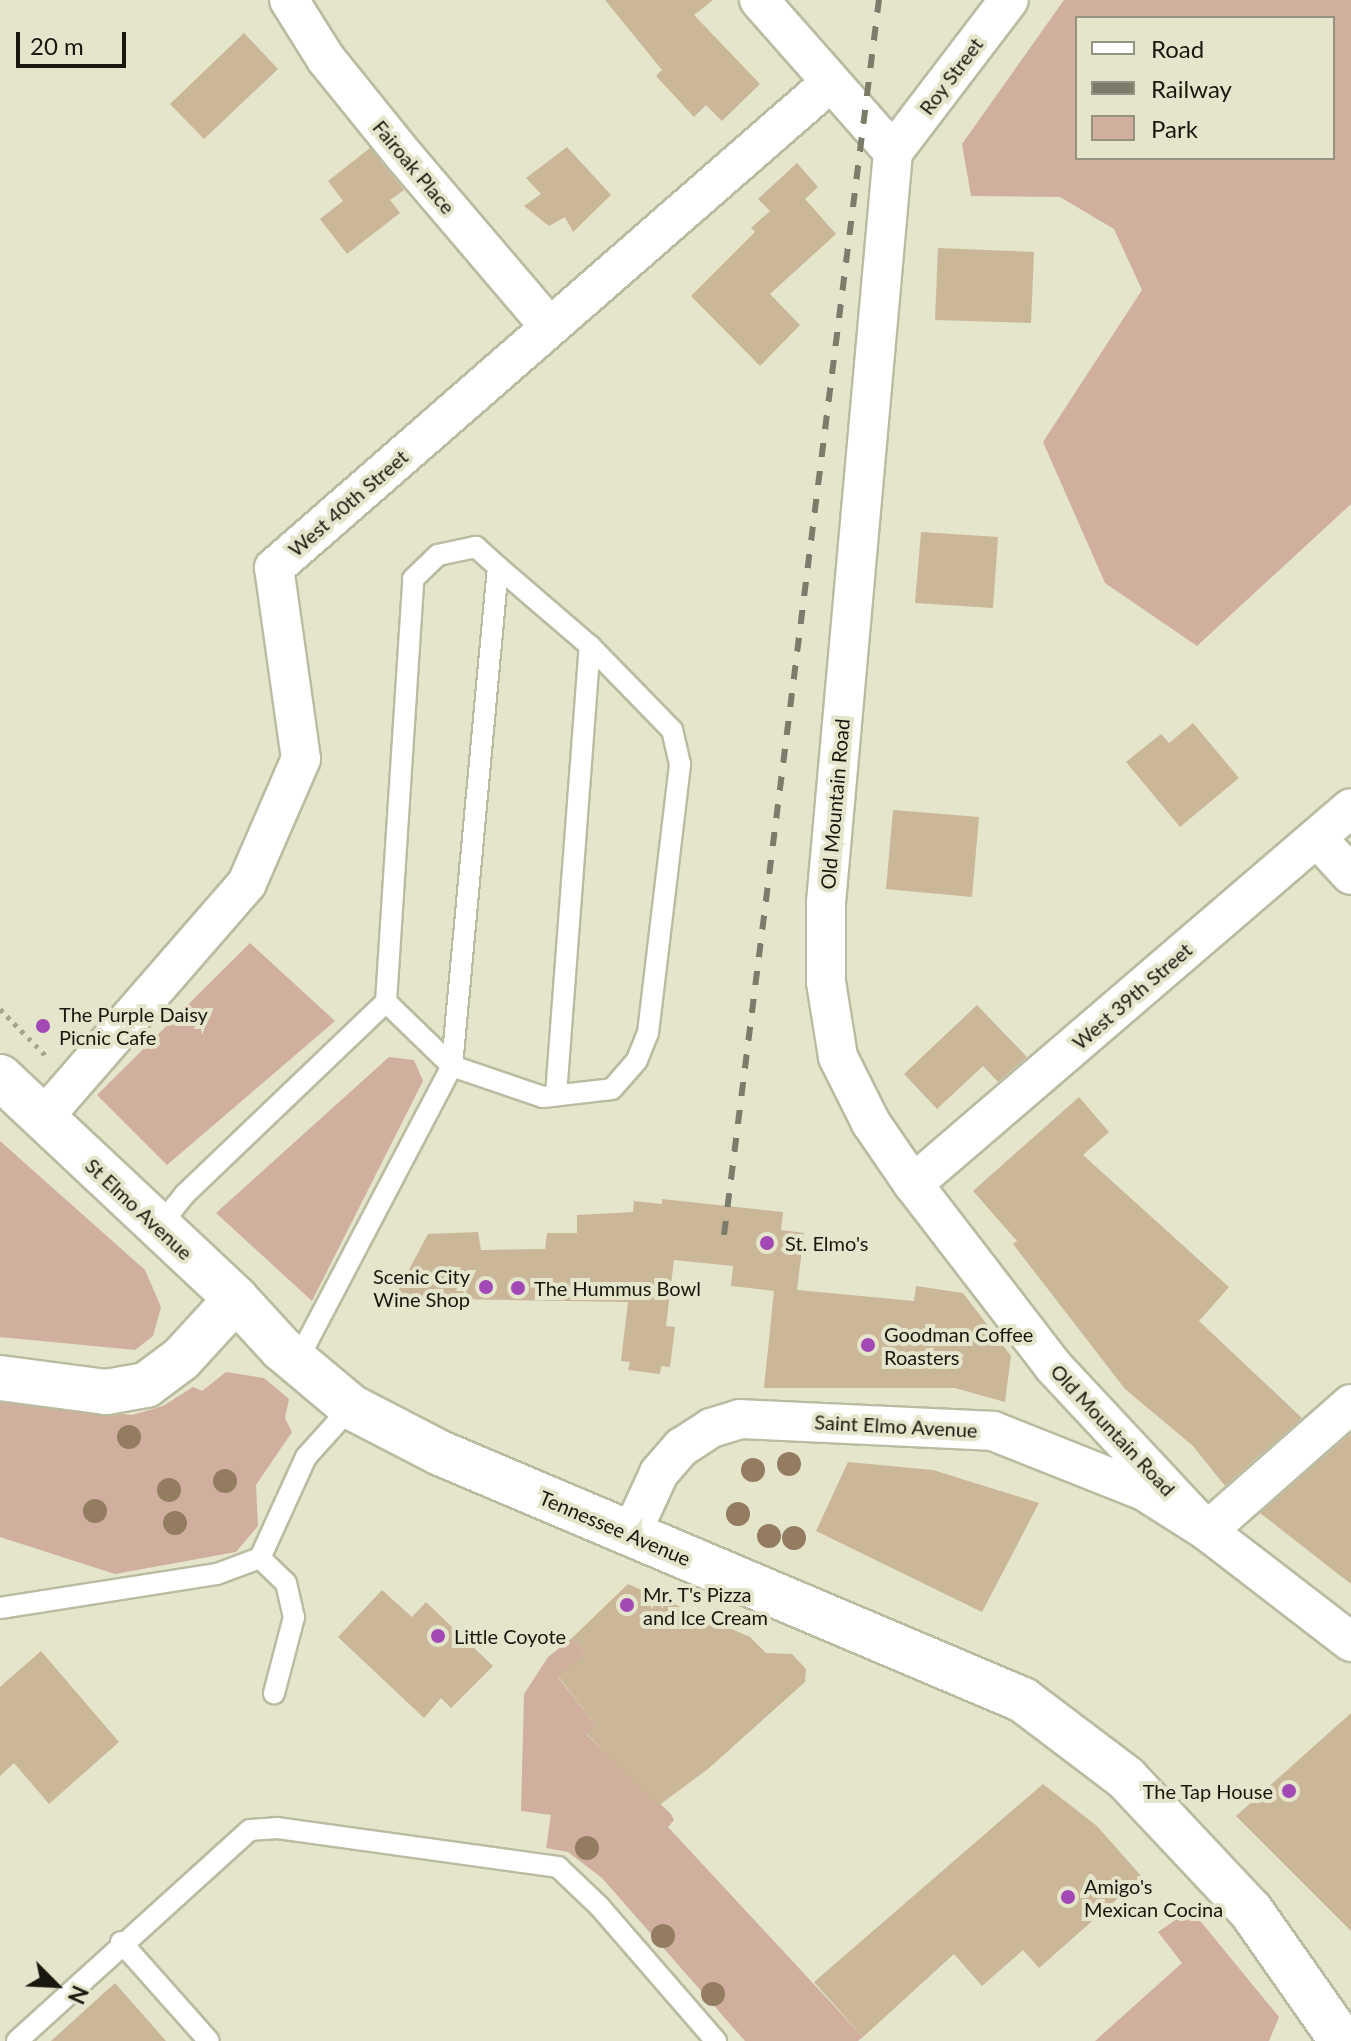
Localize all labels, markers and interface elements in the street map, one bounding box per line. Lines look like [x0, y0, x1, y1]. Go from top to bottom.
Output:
scale bar [20, 16, 130, 66]
legend [1075, 16, 1335, 160]
text: 20 m [30, 31, 84, 60]
street label: Roy Street [914, 32, 988, 120]
text: Road [1151, 34, 1204, 63]
text: Railway [1151, 74, 1232, 103]
text: Park [1151, 114, 1198, 143]
street label: Fairoak Place [368, 115, 460, 219]
street label: West 40th Street [283, 445, 413, 561]
street label: Old Mountain Road [816, 718, 854, 890]
street label: West 39th Street [1067, 938, 1197, 1054]
place label: The Purple Daisy Picnic Cafe [59, 1002, 208, 1049]
marker: The Purple Daisy Picnic Cafe [34, 1017, 52, 1035]
street label: St Elmo Avenue [80, 1153, 198, 1265]
place label: St. Elmo's [785, 1231, 869, 1255]
marker: St. Elmo's [756, 1232, 778, 1254]
place label: Scenic City Wine Shop [373, 1264, 470, 1311]
place label: The Hummus Bowl [534, 1276, 701, 1300]
marker: Scenic City Wine Shop [477, 1278, 495, 1296]
marker: The Hummus Bowl [509, 1279, 527, 1297]
place label: Goodman Coffee Roasters [884, 1322, 1033, 1369]
marker: Goodman Coffee Roasters [859, 1336, 877, 1354]
street label: Old Mountain Road [1046, 1359, 1180, 1501]
street label: Saint Elmo Avenue [813, 1410, 979, 1442]
street label: Tennessee Avenue [535, 1485, 695, 1571]
place label: Mr. T's Pizza and Ice Cream [643, 1582, 768, 1629]
marker: Mr. T's Pizza and Ice Cream [618, 1596, 636, 1614]
place label: Little Coyote [454, 1624, 566, 1648]
marker: Little Coyote [429, 1627, 447, 1645]
place label: The Tap House [1142, 1779, 1273, 1803]
marker: The Tap House [1280, 1782, 1298, 1800]
place label: Amigo's Mexican Cocina [1084, 1874, 1223, 1921]
marker: Amigo's Mexican Cocina [1059, 1888, 1077, 1906]
north arrow [16, 1945, 96, 2025]
text: N [63, 1982, 94, 2008]

